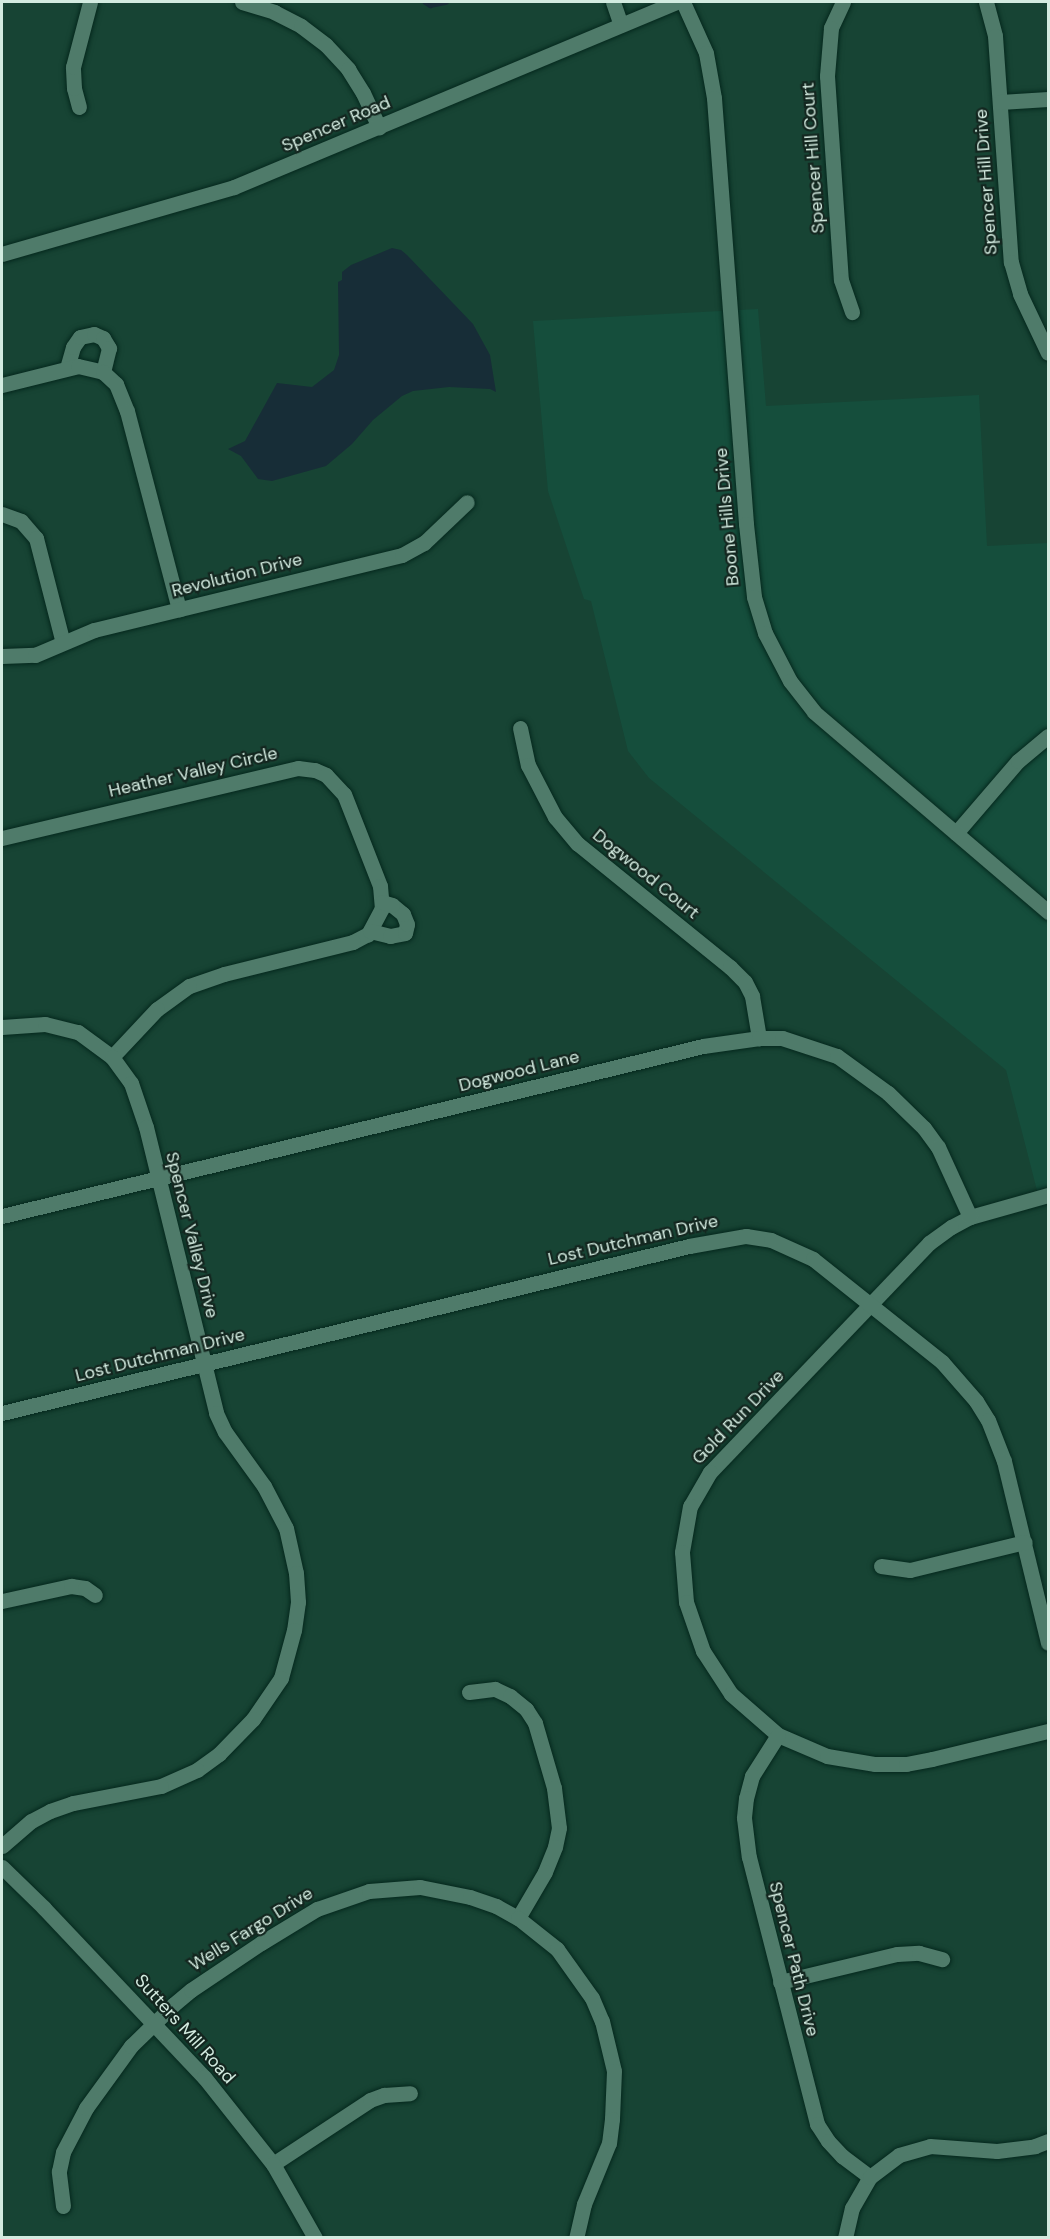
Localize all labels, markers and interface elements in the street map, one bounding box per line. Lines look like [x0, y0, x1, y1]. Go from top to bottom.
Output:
street label: Spencer Hill Court [797, 82, 829, 234]
street label: Spencer Road [278, 91, 394, 157]
street label: Spencer Hill Drive [970, 108, 1002, 256]
street label: Boone Hills Drive [710, 447, 744, 587]
street label: Revolution Drive [169, 548, 305, 602]
street label: Heather Valley Circle [106, 742, 280, 802]
street label: Dogwood Court [588, 824, 704, 924]
street label: Dogwood Lane [457, 1046, 581, 1096]
street label: Spencer Valley Drive [161, 1150, 223, 1320]
street label: Lost Dutchman Drive [546, 1210, 720, 1270]
street label: Lost Dutchman Drive [73, 1323, 247, 1387]
street label: Gold Run Drive [687, 1365, 789, 1469]
street label: Spencer Path Drive [764, 1879, 824, 2039]
street label: Wells Fargo Drive [185, 1882, 317, 1976]
street label: Sutters Mill Road [130, 1970, 240, 2088]

